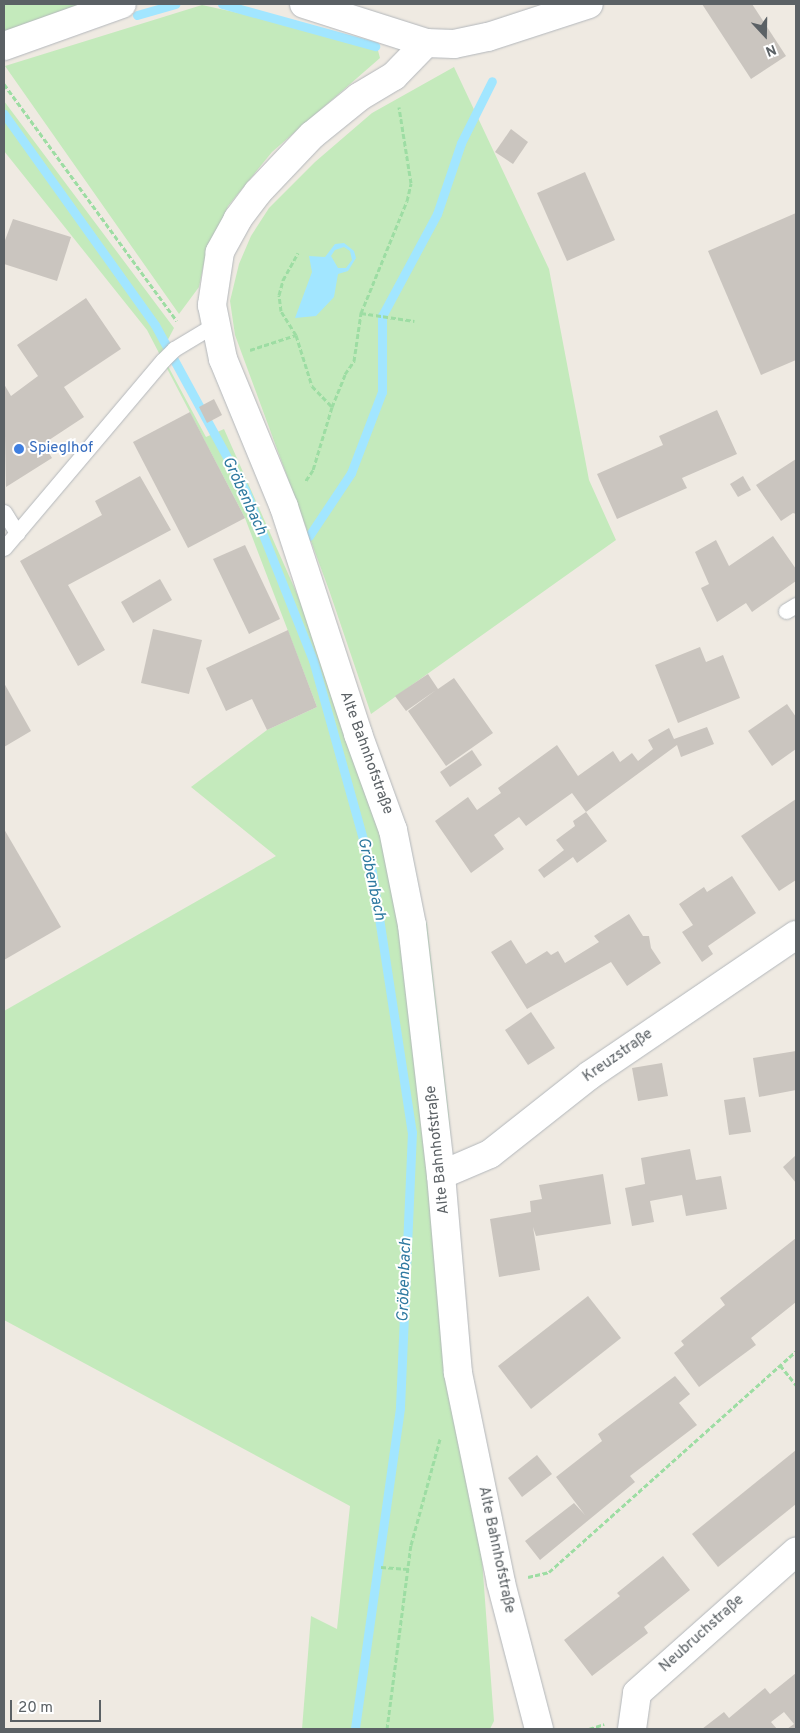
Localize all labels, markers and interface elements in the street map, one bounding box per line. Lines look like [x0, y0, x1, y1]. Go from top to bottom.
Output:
north arrow [740, 10, 790, 60]
text: N [763, 40, 778, 59]
place label: Spieglhof [29, 440, 93, 458]
marker: Spieglhof [13, 443, 25, 455]
water label: Gröbenbach [217, 454, 271, 538]
street label: Alte Bahnhofstraße [335, 689, 397, 817]
water label: Gröbenbach [353, 836, 389, 922]
street label: Kreuzstraße [580, 1025, 656, 1087]
street label: Alte Bahnhofstraße [422, 1085, 454, 1215]
water label: Gröbenbach [394, 1238, 416, 1322]
street label: Alte Bahnhofstraße [474, 1485, 518, 1615]
street label: Neubruchstraße [656, 1591, 748, 1677]
scale bar [12, 1690, 104, 1722]
text: 20 m [18, 1699, 53, 1718]

